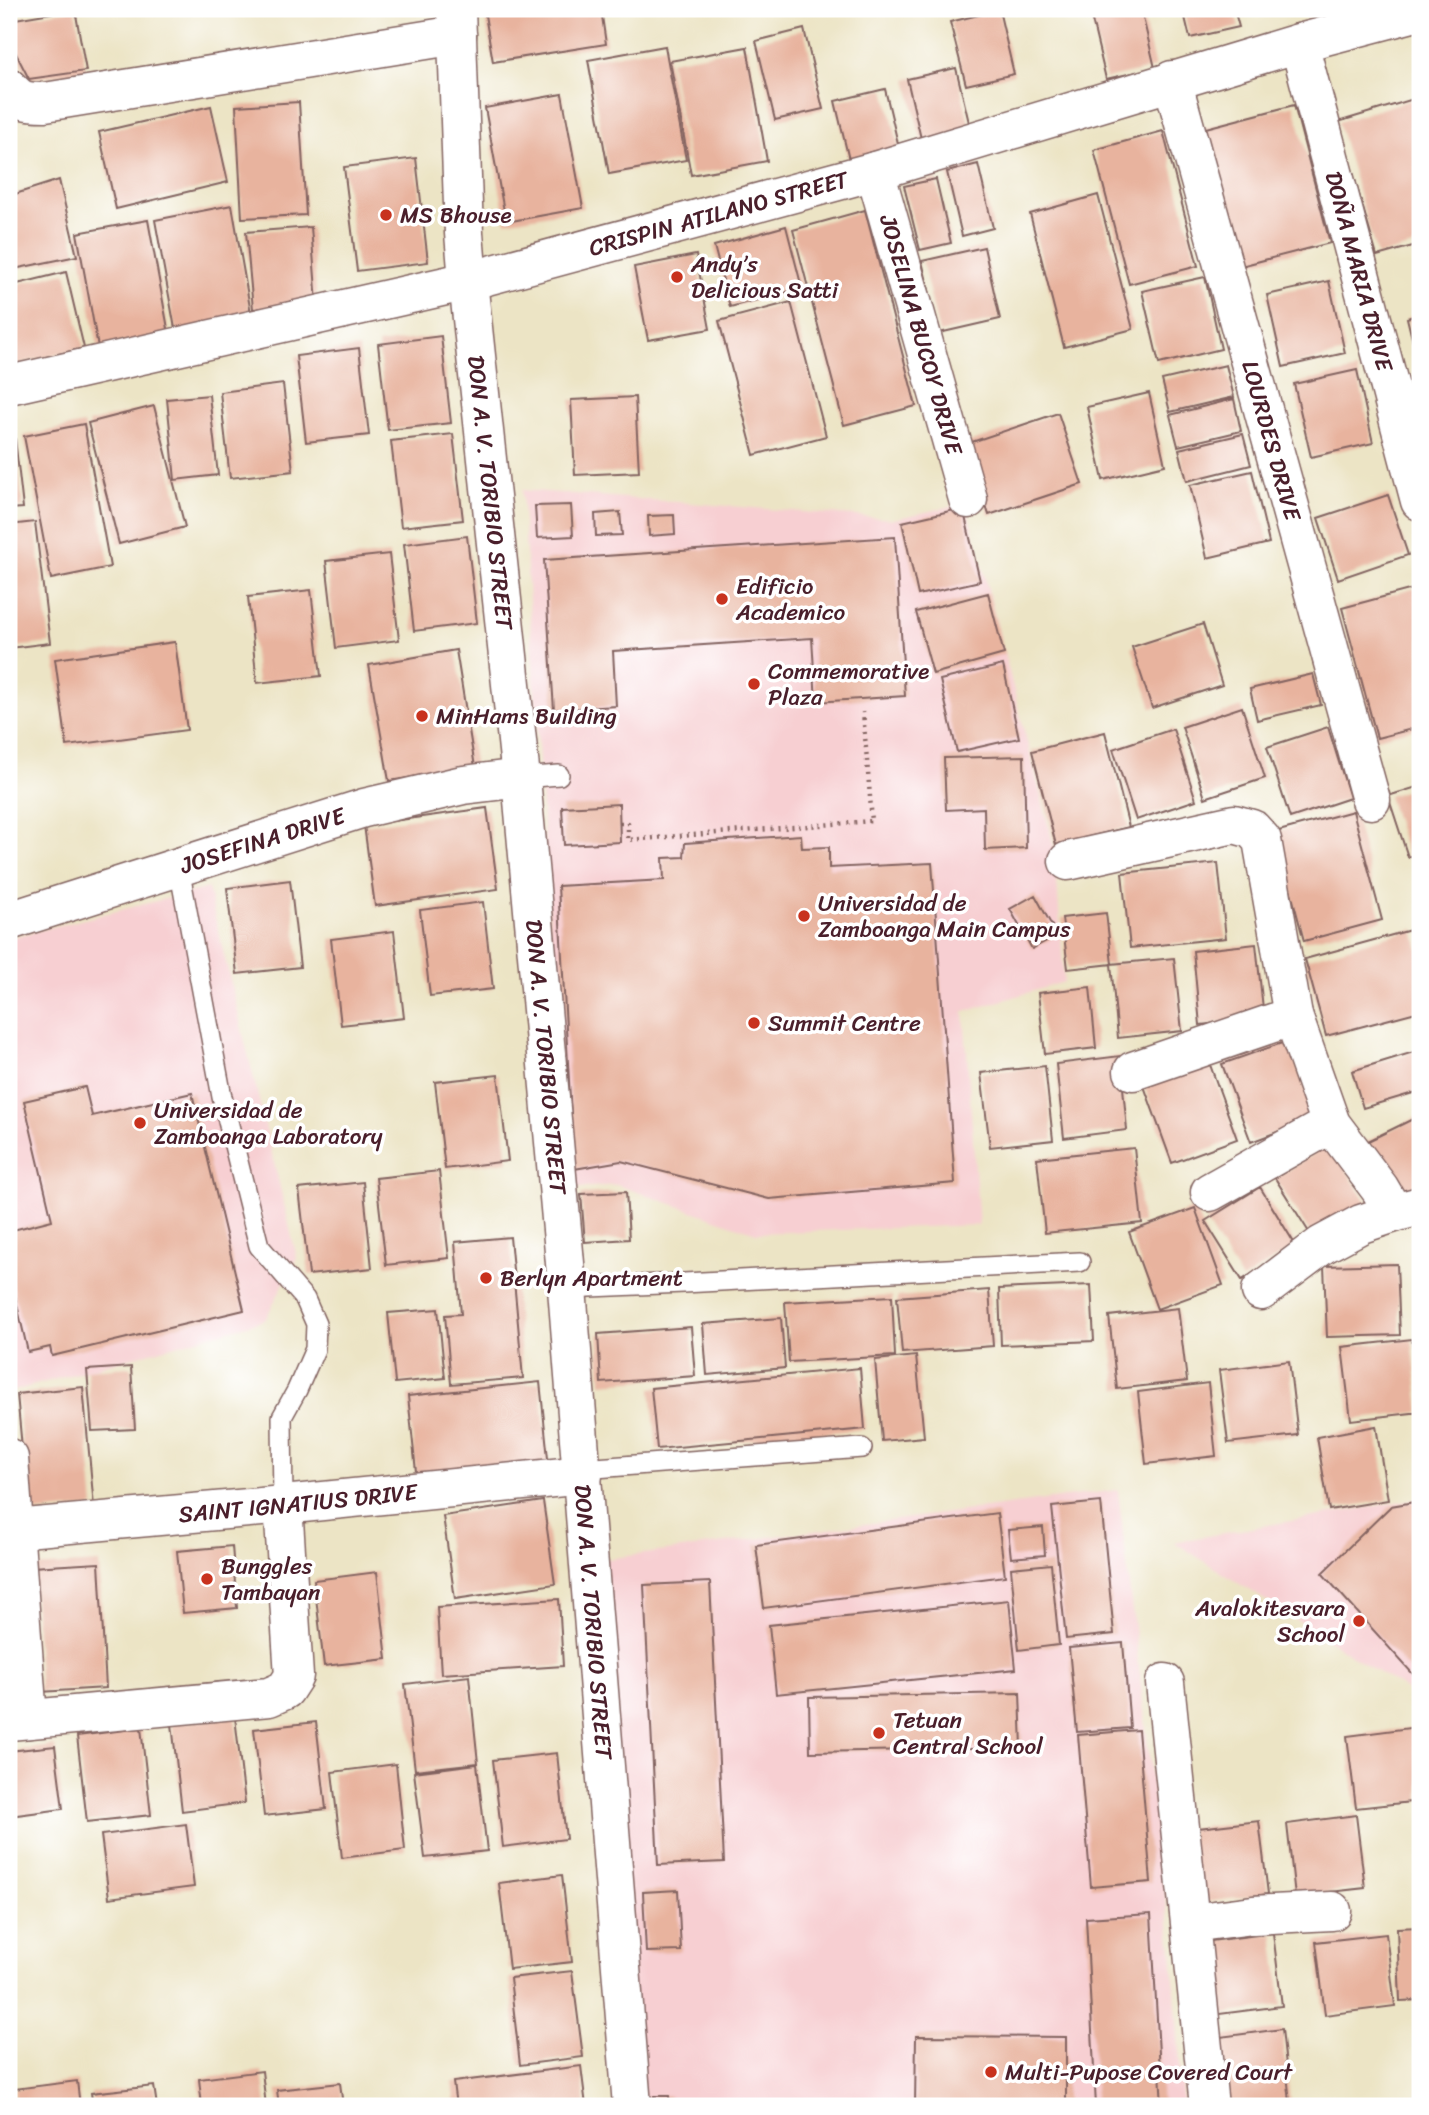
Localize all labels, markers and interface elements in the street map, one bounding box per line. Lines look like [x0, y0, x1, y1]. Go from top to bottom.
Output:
street label: CRISPIN ATILANO STREET [584, 158, 854, 268]
street label: DOÑA MARIA DRIVE [1313, 167, 1406, 377]
place label: MS Bhouse [400, 195, 512, 236]
marker: MS Bhouse [378, 207, 394, 223]
street label: JOSELINA BUCOY DRIVE [868, 209, 975, 461]
place label: Andy’s Delicious Satti [690, 244, 839, 311]
marker: Andy’s Delicious Satti [669, 269, 685, 285]
street label: DON A. V. TORIBIO STREET [456, 353, 526, 633]
street label: LOURDES DRIVE [1230, 356, 1314, 526]
place label: Edificio Academico [735, 566, 846, 633]
marker: Edificio Academico [714, 591, 730, 607]
place label: Commemorative Plaza [768, 651, 929, 718]
marker: Commemorative Plaza [746, 676, 762, 692]
place label: MinHams Building [436, 696, 617, 737]
marker: MinHams Building [414, 708, 430, 724]
street label: JOSEFINA DRIVE [174, 795, 351, 886]
place label: Universidad de Zamboanga Main Campus [818, 883, 1071, 950]
marker: Universidad de Zamboanga Main Campus [796, 908, 812, 924]
street label: DON A. V. TORIBIO STREET [513, 918, 579, 1197]
place label: Summit Centre [768, 1003, 921, 1044]
marker: Summit Centre [746, 1015, 762, 1031]
place label: Universidad de Zamboanga Laboratory [154, 1090, 383, 1157]
marker: Universidad de Zamboanga Laboratory [132, 1115, 148, 1131]
place label: Berlyn Apartment [500, 1258, 683, 1299]
marker: Berlyn Apartment [478, 1270, 494, 1286]
street label: SAINT IGNATIUS DRIVE [177, 1471, 420, 1535]
street label: DON A. V. TORIBIO STREET [562, 1483, 625, 1762]
place label: Bunggles Tambayan [221, 1546, 320, 1613]
marker: Bunggles Tambayan [199, 1571, 215, 1587]
place label: Avalokitesvara School [1194, 1588, 1345, 1655]
marker: Avalokitesvara School [1351, 1613, 1367, 1629]
place label: Tetuan Central School [893, 1700, 1043, 1767]
marker: Tetuan Central School [871, 1725, 887, 1741]
place label: Multi-Pupose Covered Court [1005, 2052, 1294, 2093]
marker: Multi-Pupose Covered Court [983, 2064, 999, 2080]

